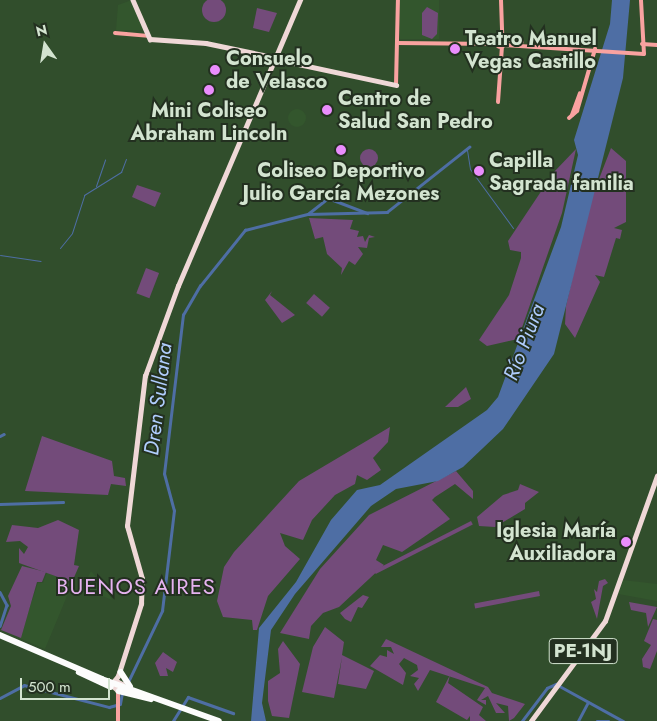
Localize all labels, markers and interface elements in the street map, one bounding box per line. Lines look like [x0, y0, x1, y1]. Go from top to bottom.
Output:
text: N [34, 19, 49, 41]
north arrow [20, 20, 70, 70]
place label: Teatro Manuel Vegas Castillo [465, 26, 597, 73]
marker: Teatro Manuel Vegas Castillo [449, 43, 461, 55]
place label: Consuelo de Velasco [226, 46, 327, 93]
marker: Consuelo de Velasco [208, 63, 222, 77]
marker: Mini Coliseo Abraham Lincoln [203, 84, 215, 96]
place label: Centro de Salud San Pedro [338, 86, 493, 133]
place label: Mini Coliseo Abraham Lincoln [131, 98, 287, 145]
marker: Centro de Salud San Pedro [320, 103, 334, 117]
marker: Coliseo Deportivo Julio García Mezones [335, 144, 347, 156]
place label: Capilla Sagrada familia [489, 148, 634, 195]
place label: Coliseo Deportivo Julio García Mezones [243, 158, 439, 205]
marker: Capilla Sagrada familia [473, 165, 485, 177]
water label: Río Piura [498, 300, 550, 384]
water label: Dren Sullana [139, 341, 177, 457]
place label: Iglesia María Auxiliadora [496, 518, 616, 565]
marker: Iglesia María Auxiliadora [620, 536, 632, 548]
district label: BUENOS AIRES [55, 574, 217, 600]
road number: PE-1NJ [548, 634, 618, 668]
scale bar [22, 668, 112, 700]
text: 500 m [28, 676, 71, 698]

